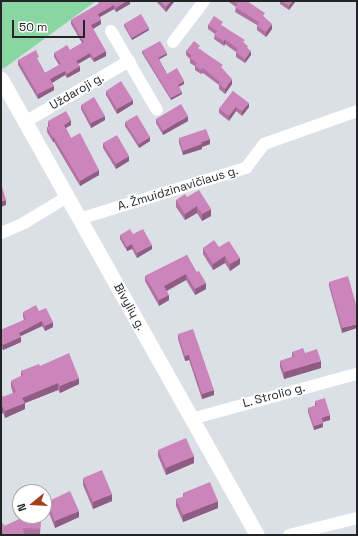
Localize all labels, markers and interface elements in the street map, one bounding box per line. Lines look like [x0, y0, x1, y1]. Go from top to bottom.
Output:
scale bar [14, 12, 87, 38]
text: 50 m [19, 19, 47, 35]
street label: Uždaroji g. [47, 71, 107, 113]
street label: A. Žmuidzinavičiaus g. [116, 164, 240, 214]
street label: Bivylių g. [110, 281, 148, 333]
street label: L. Strolio g. [241, 381, 307, 411]
north arrow [12, 484, 52, 524]
text: N [14, 502, 29, 513]

